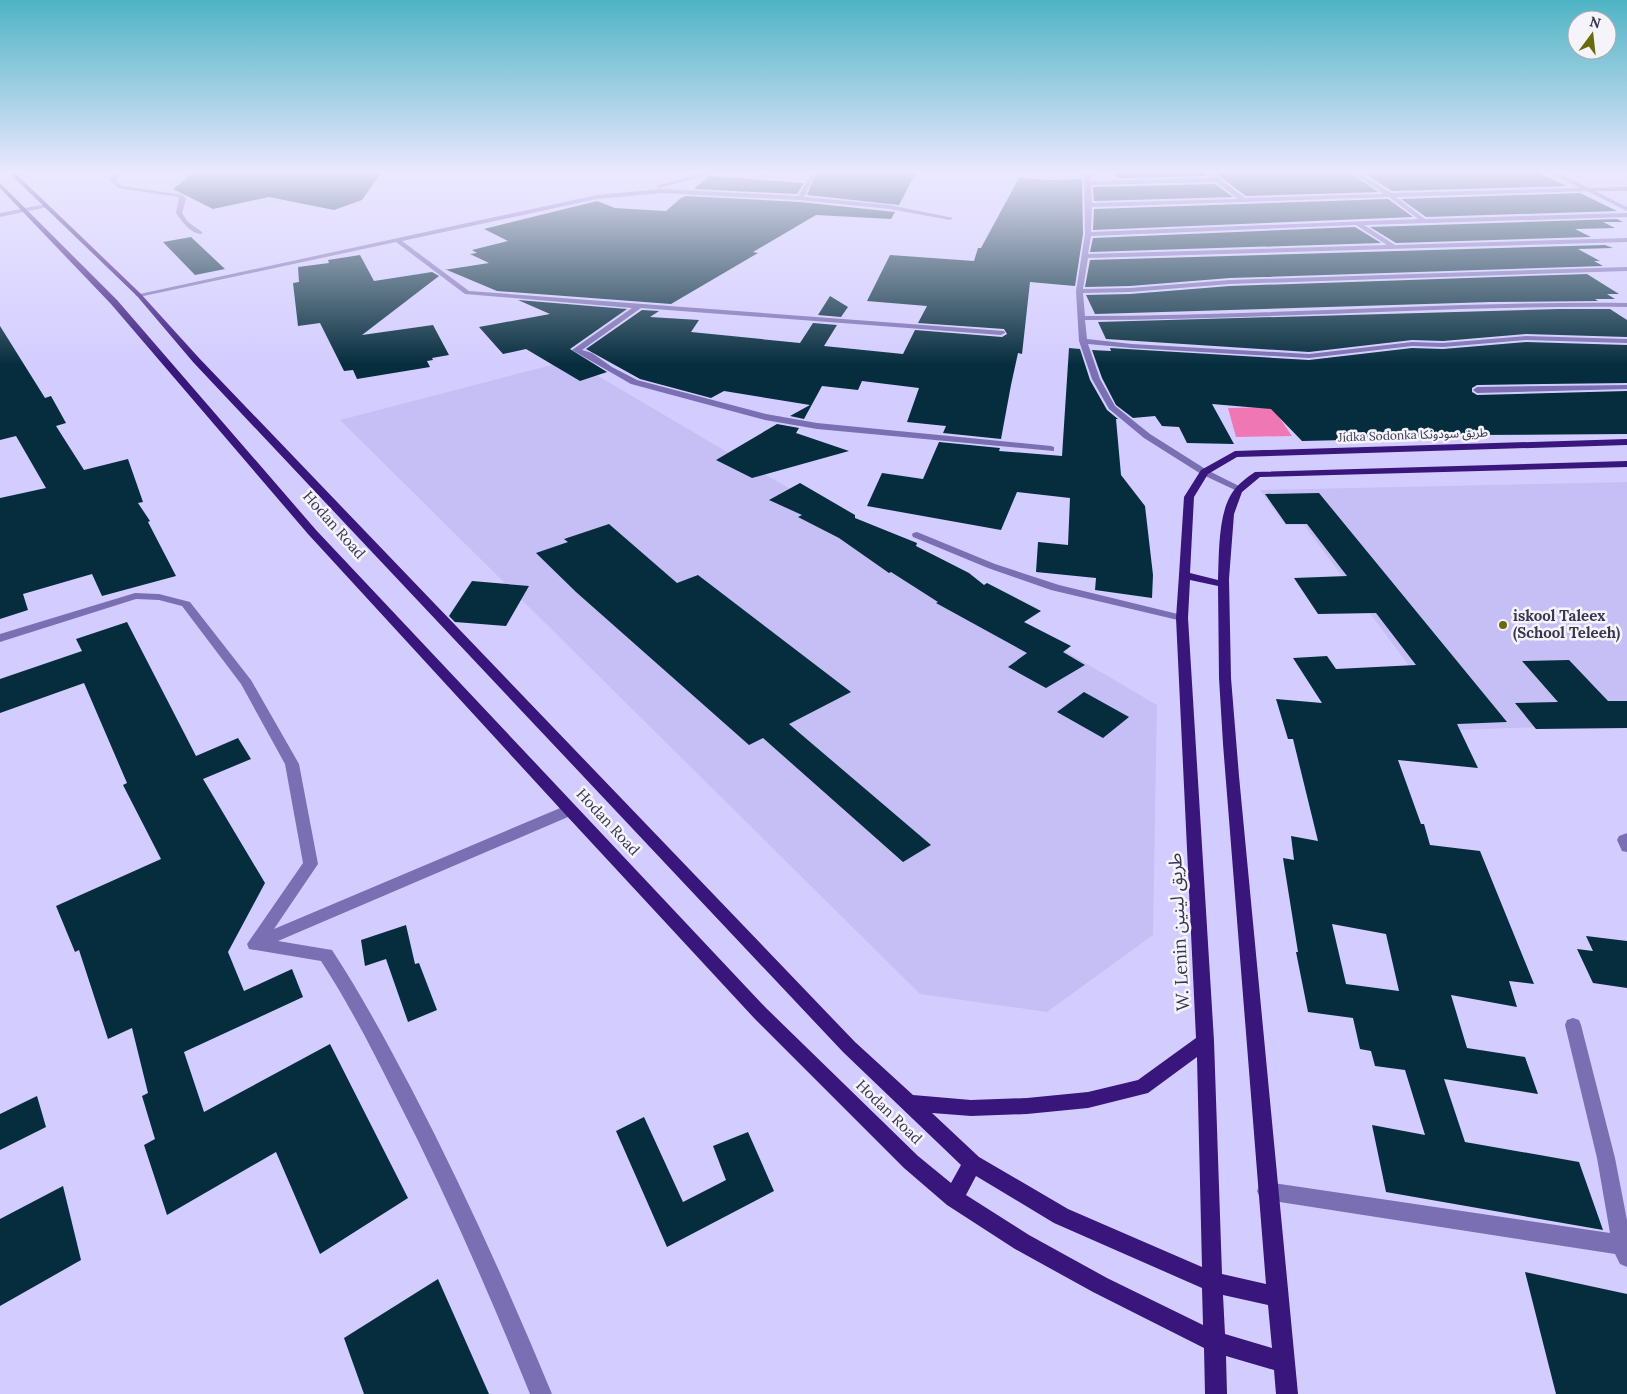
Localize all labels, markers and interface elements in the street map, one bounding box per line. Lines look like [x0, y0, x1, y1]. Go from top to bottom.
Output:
north arrow [1567, 10, 1617, 60]
text: N [1588, 12, 1603, 33]
street label: Jidka Sodonka طريق سودونكا [1337, 424, 1488, 446]
street label: Hodan Road [299, 487, 370, 563]
place label: iskool Taleex (School Teleeh) [1513, 606, 1621, 643]
marker: iskool Taleex (School Teleeh) [1497, 619, 1509, 631]
street label: Hodan Road [573, 784, 644, 859]
street label: W. Lenin طريق لينين [1163, 852, 1194, 1012]
street label: Hodan Road [852, 1075, 926, 1148]

